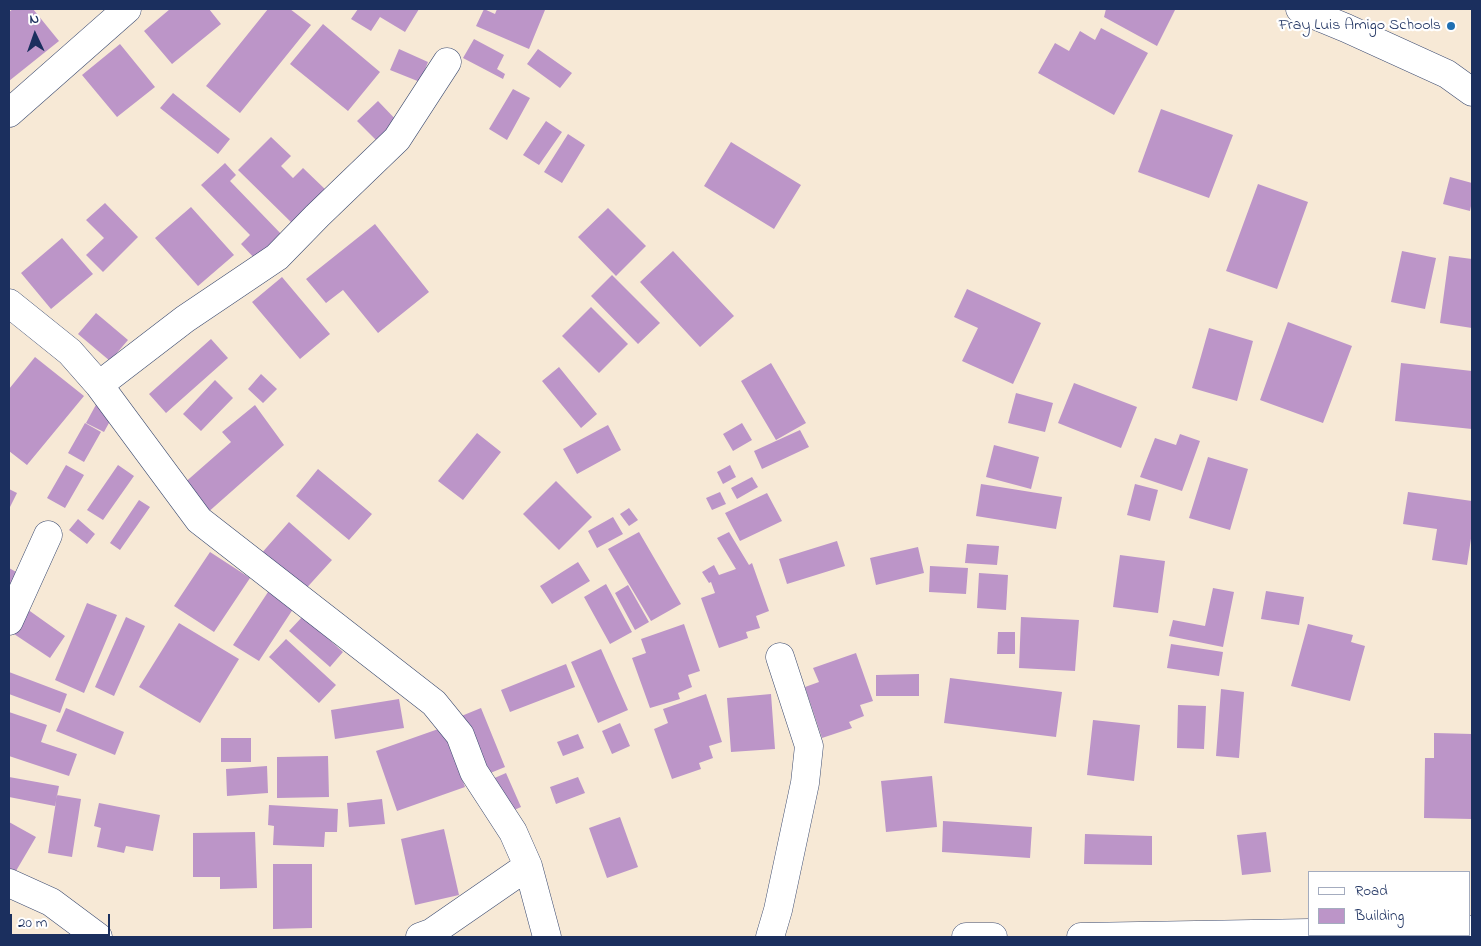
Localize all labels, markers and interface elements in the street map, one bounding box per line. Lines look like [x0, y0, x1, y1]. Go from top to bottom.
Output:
text: N [29, 9, 39, 30]
north arrow [10, 10, 60, 60]
place label: Fray Luis Amigo Schools [1279, 16, 1441, 36]
marker: Fray Luis Amigo Schools [1445, 20, 1457, 32]
legend [1308, 871, 1471, 936]
text: Road [1355, 880, 1388, 902]
scale bar [12, 904, 112, 936]
text: Building [1355, 905, 1404, 927]
text: 20 m [18, 912, 47, 934]

